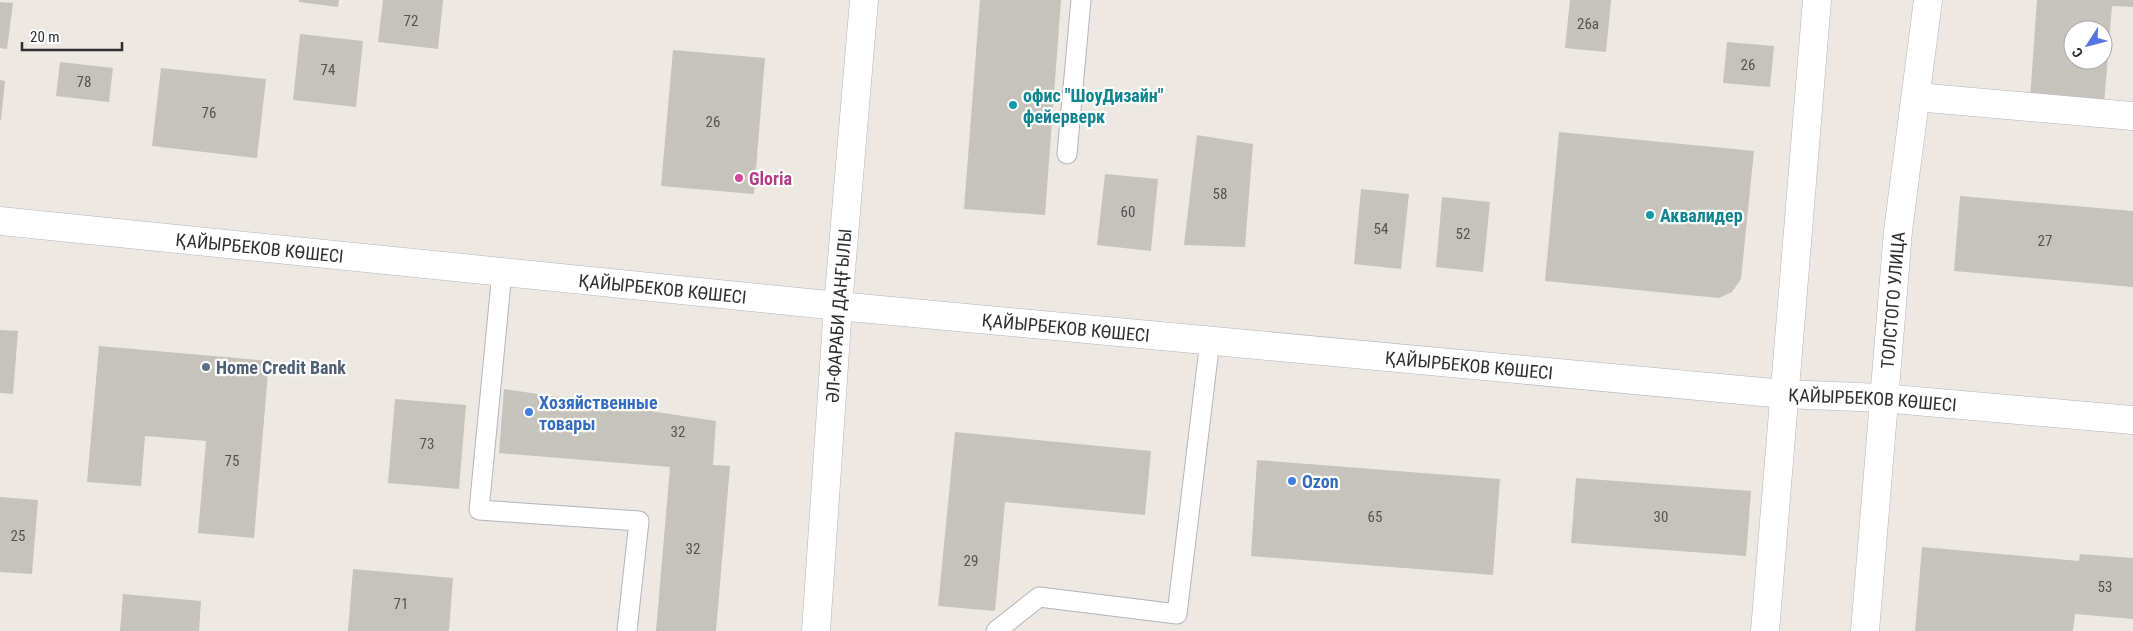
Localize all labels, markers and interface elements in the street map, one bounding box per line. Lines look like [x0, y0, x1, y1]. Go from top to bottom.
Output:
house number: 72 [404, 12, 418, 30]
house number: 26а [1577, 15, 1599, 33]
scale bar [22, 20, 122, 52]
north arrow [2063, 20, 2113, 70]
text: 20 m [30, 28, 60, 46]
text: С [2069, 45, 2086, 61]
house number: 26 [1741, 56, 1755, 74]
house number: 74 [321, 61, 335, 79]
house number: 78 [77, 73, 91, 91]
place label: офис "ШоуДизайн" фейерверк [1023, 85, 1164, 127]
marker: офис "ШоуДизайн" фейерверк [1007, 99, 1019, 111]
house number: 76 [202, 104, 216, 122]
house number: 26 [706, 113, 720, 131]
place label: Gloria [749, 168, 792, 189]
marker: Gloria [733, 172, 745, 184]
house number: 58 [1213, 185, 1227, 203]
house number: 60 [1121, 203, 1135, 221]
place label: Аквалидер [1660, 205, 1743, 226]
marker: Аквалидер [1644, 209, 1656, 221]
house number: 54 [1374, 220, 1388, 238]
house number: 52 [1456, 225, 1470, 243]
street label: ҚАЙЫРБЕКОВ КӨШЕСІ [175, 228, 345, 266]
street label: ӘЛ-ФАРАБИ ДАҢҒЫЛЫ [821, 228, 855, 404]
street label: ТОЛСТОГО УЛИЦА [1876, 230, 1908, 370]
house number: 27 [2038, 232, 2052, 250]
street label: ҚАЙЫРБЕКОВ КӨШЕСІ [578, 269, 748, 307]
street label: ҚАЙЫРБЕКОВ КӨШЕСІ [981, 309, 1151, 345]
street label: ҚАЙЫРБЕКОВ КӨШЕСІ [1384, 346, 1554, 383]
place label: Home Credit Bank [216, 357, 346, 378]
marker: Home Credit Bank [200, 361, 212, 373]
street label: ҚАЙЫРБЕКОВ КӨШЕСІ [1788, 384, 1957, 415]
place label: Хозяйственные товары [539, 392, 658, 434]
marker: Хозяйственные товары [523, 406, 535, 418]
house number: 32 [671, 423, 685, 441]
house number: 73 [420, 435, 434, 453]
house number: 75 [225, 452, 239, 470]
place label: Ozon [1302, 471, 1339, 492]
marker: Ozon [1286, 475, 1298, 487]
house number: 65 [1368, 508, 1382, 526]
house number: 30 [1654, 508, 1668, 526]
house number: 25 [11, 527, 25, 545]
house number: 32 [686, 540, 700, 558]
house number: 29 [964, 552, 978, 570]
house number: 53 [2098, 578, 2112, 596]
house number: 71 [394, 595, 408, 613]

